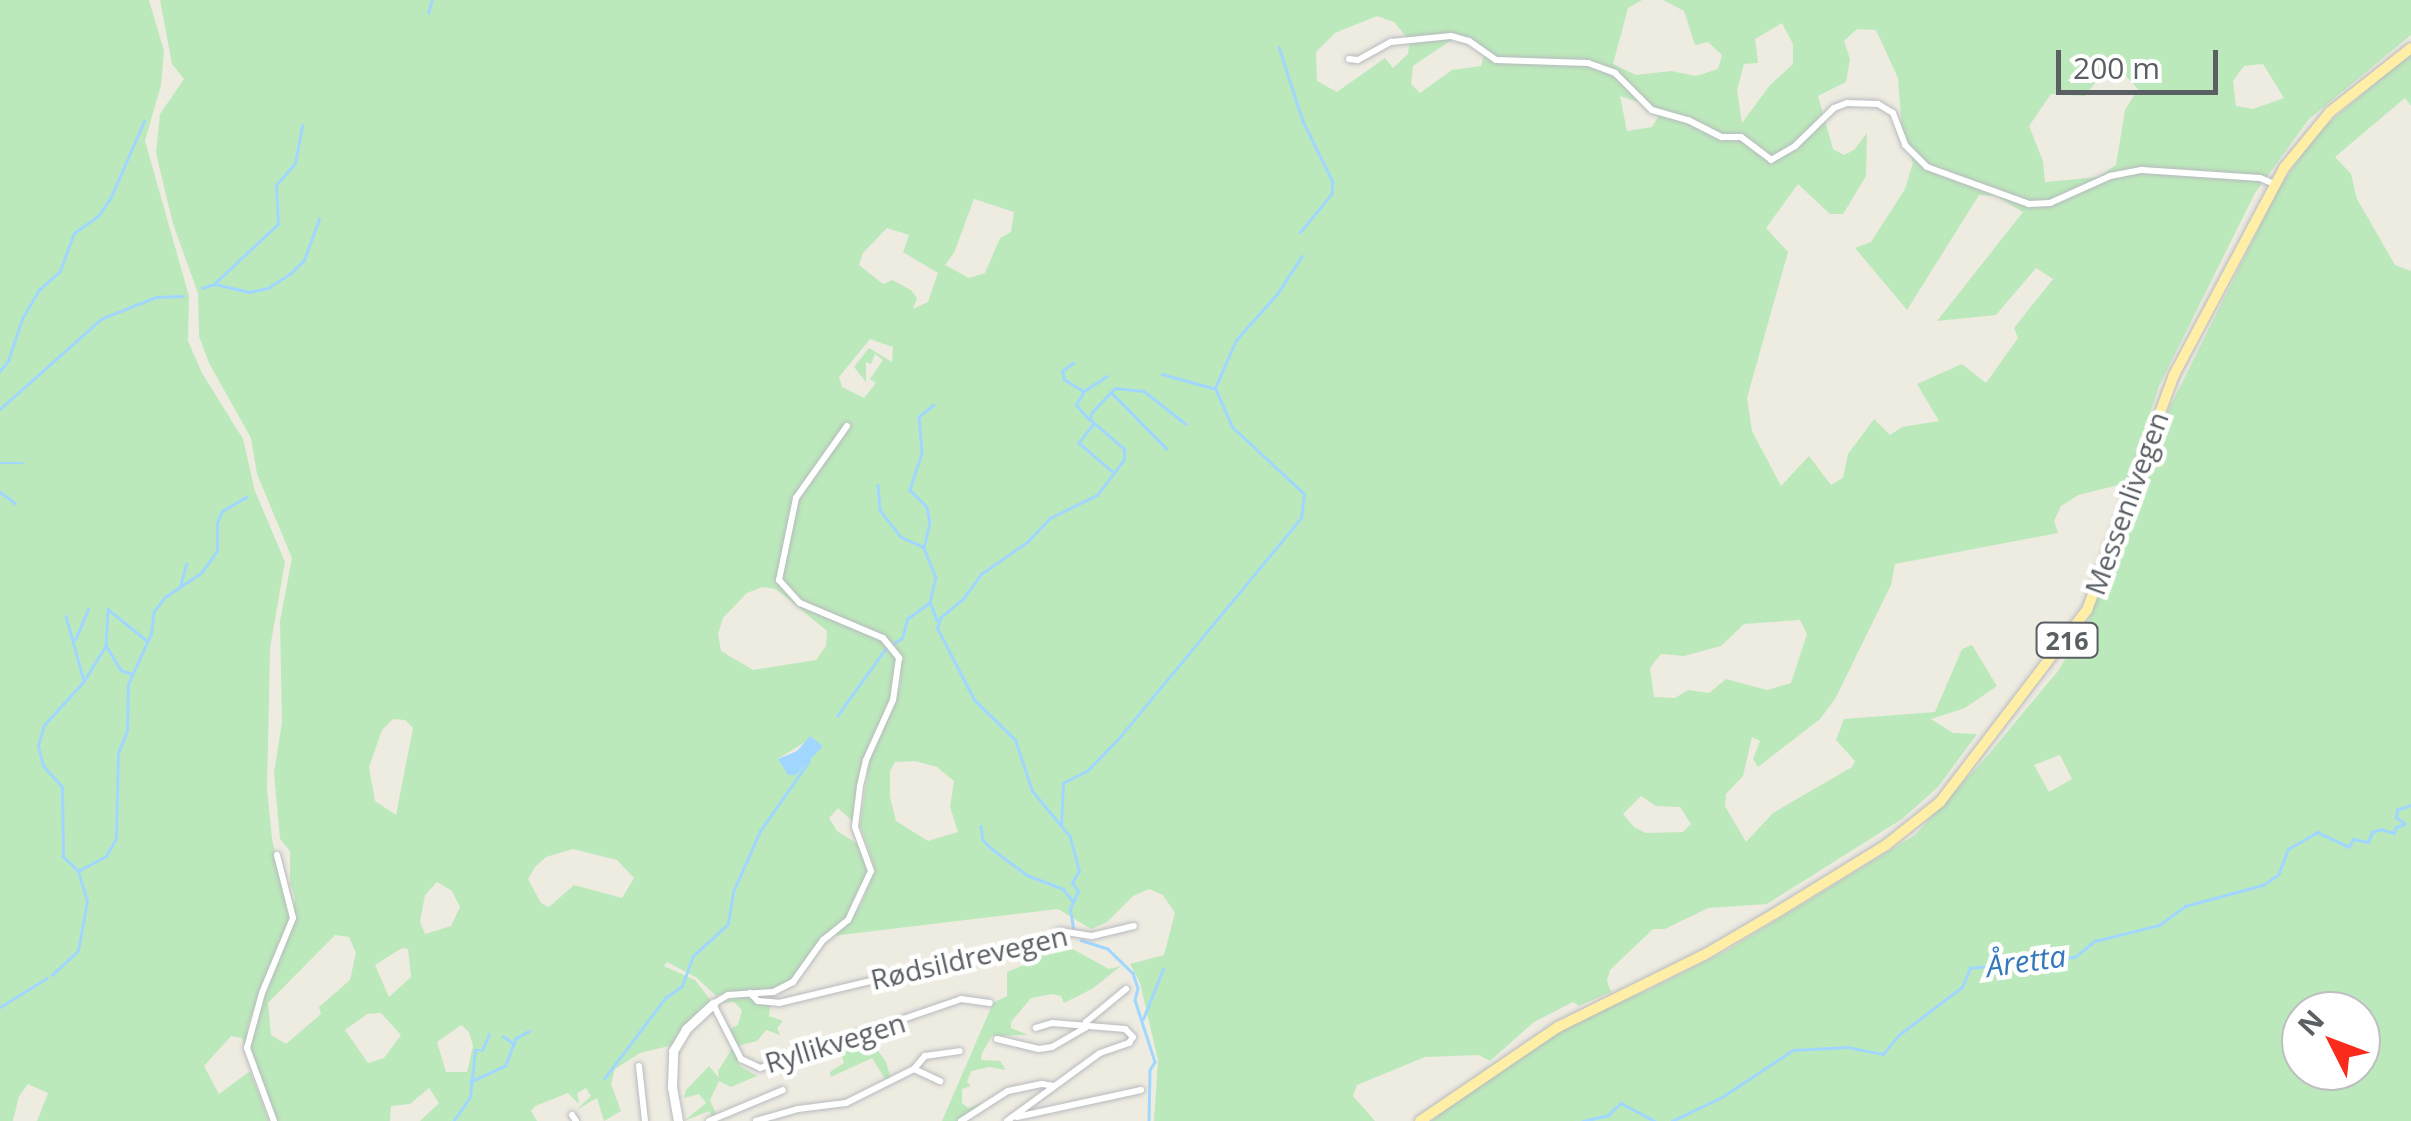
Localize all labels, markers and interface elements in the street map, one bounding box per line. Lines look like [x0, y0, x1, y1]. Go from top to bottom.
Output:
scale bar [2061, 30, 2224, 92]
text: 200 m [2073, 47, 2160, 88]
street label: Messenlivegen [2077, 407, 2175, 599]
road number: 216 [2034, 620, 2100, 660]
street label: Rødsildrevegen [867, 918, 1071, 996]
water label: Åretta [1984, 938, 2068, 984]
north arrow [2281, 991, 2381, 1091]
text: N [2288, 1001, 2332, 1043]
street label: Ryllikvegen [761, 1005, 909, 1079]

